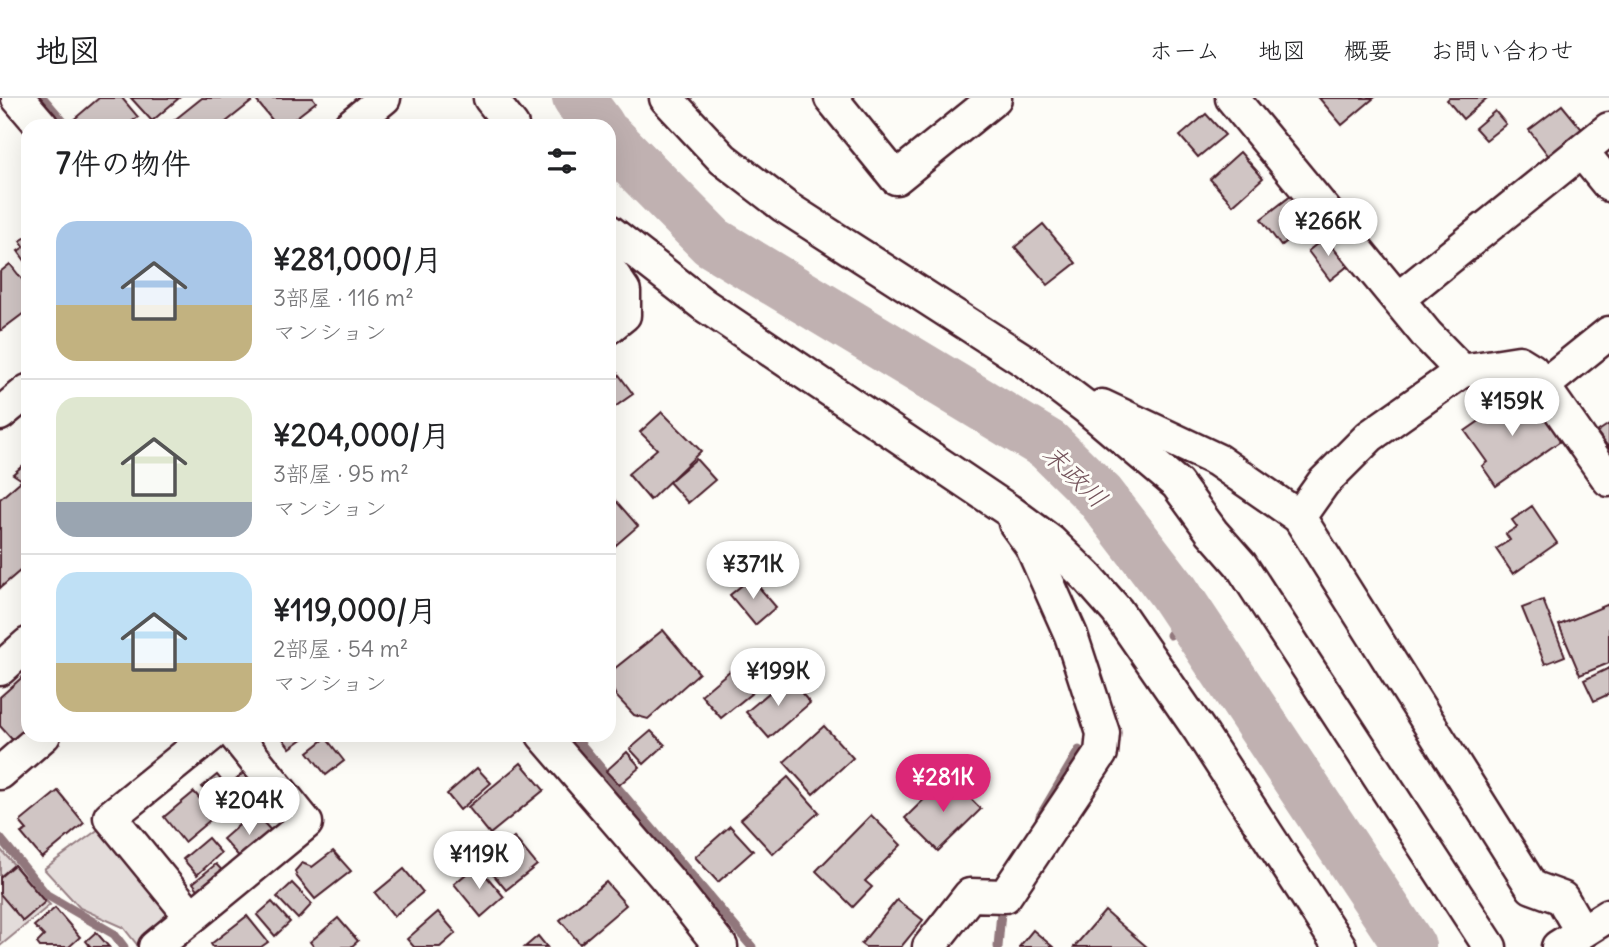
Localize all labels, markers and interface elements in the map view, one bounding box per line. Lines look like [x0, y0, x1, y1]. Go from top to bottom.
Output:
text: 地図 [35, 29, 101, 71]
text: ホーム [1149, 35, 1220, 65]
text: 地図 [1258, 35, 1306, 65]
text: 概要 [1344, 35, 1392, 65]
text: お問い合わせ [1430, 35, 1574, 65]
icon: filters [543, 142, 581, 180]
text: 7件の物件 [56, 144, 191, 182]
pin: ¥266K [1279, 198, 1377, 258]
text: ¥266K [1295, 206, 1361, 235]
text: ¥281,000/月 [273, 240, 442, 278]
icon: home [112, 249, 196, 333]
text: 3部屋 · 116 m² [273, 283, 414, 312]
text: マンション [273, 317, 387, 346]
pin: ¥159K [1463, 378, 1561, 438]
text: ¥159K [1480, 386, 1544, 415]
text: ¥204,000/月 [273, 416, 450, 454]
icon: home [112, 425, 196, 509]
water label: 末政川 [1036, 437, 1115, 515]
text: 3部屋 · 95 m² [273, 459, 409, 488]
text: マンション [273, 493, 387, 522]
pin: ¥371K [704, 542, 802, 601]
text: ¥371K [722, 549, 784, 578]
text: ¥119,000/月 [273, 591, 437, 629]
icon: home [112, 600, 196, 684]
text: 2部屋 · 54 m² [273, 634, 408, 663]
pin: ¥199K [729, 648, 827, 708]
text: ¥199K [746, 656, 810, 685]
text: マンション [273, 668, 387, 697]
pin: ¥281K [894, 754, 992, 814]
text: ¥281K [912, 762, 974, 791]
pin: ¥204K [200, 778, 298, 837]
text: ¥204K [215, 785, 283, 814]
pin: ¥119K [430, 832, 528, 891]
text: ¥119K [449, 839, 509, 868]

